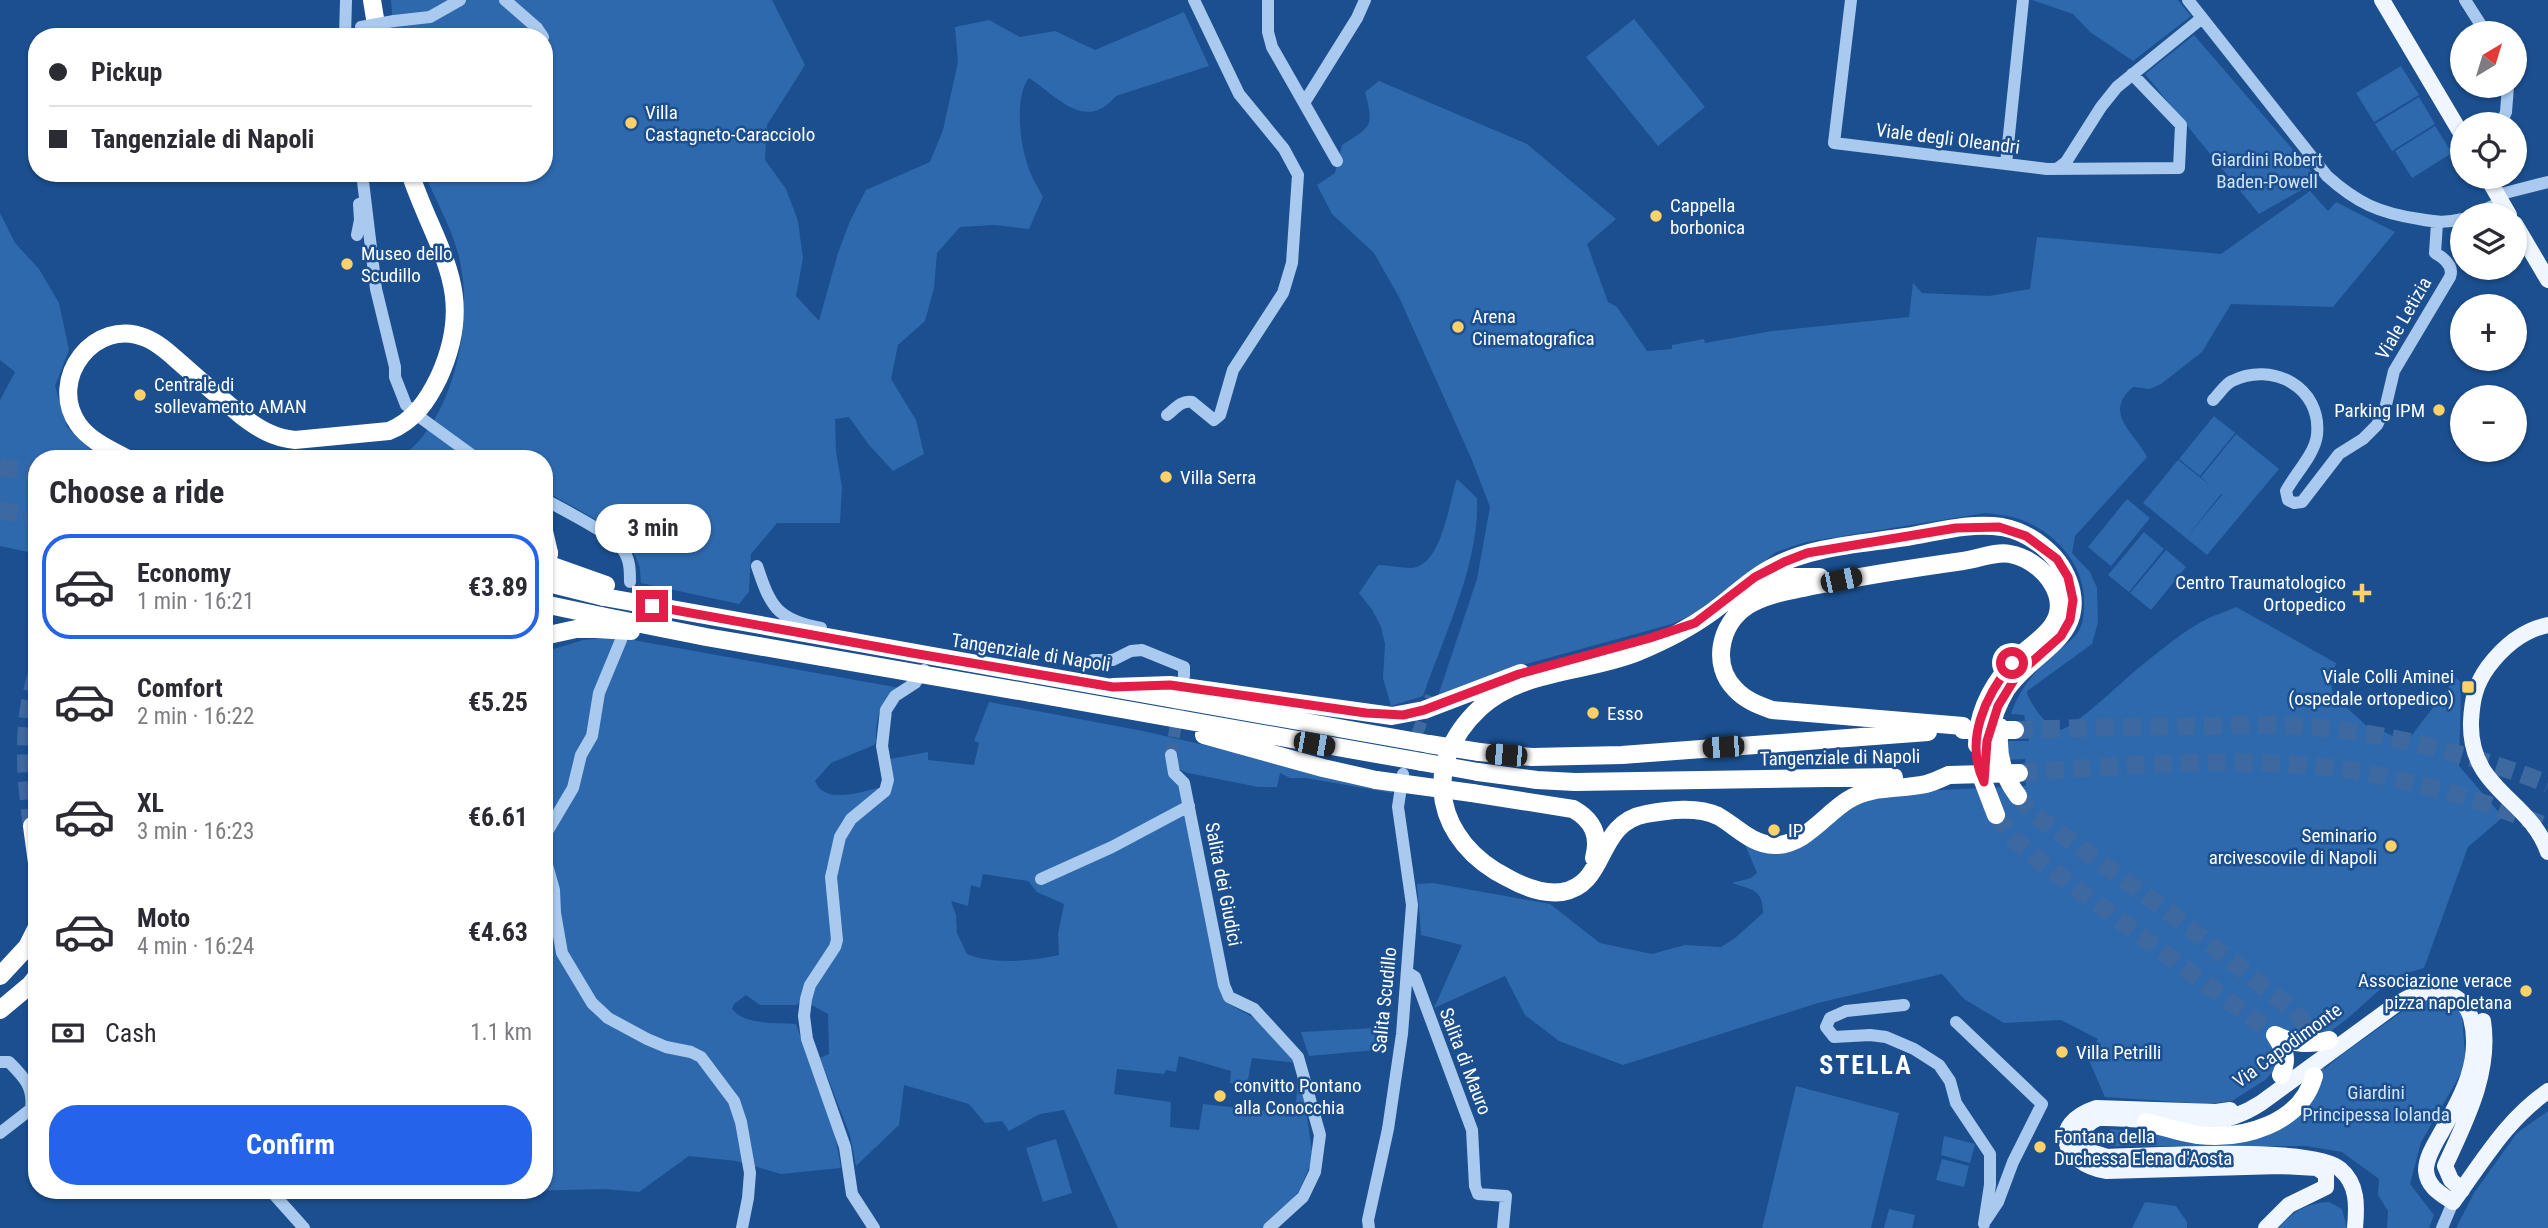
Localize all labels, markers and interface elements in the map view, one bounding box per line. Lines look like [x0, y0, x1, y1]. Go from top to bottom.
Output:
north arrow [2450, 21, 2527, 98]
map controls [2450, 21, 2527, 462]
text: Pickup [91, 57, 162, 87]
place label: Villa Castagneto-Caracciolo [645, 101, 815, 146]
button: locate [2450, 112, 2527, 189]
marker: Villa Castagneto-Caracciolo [623, 115, 639, 131]
street label: Viale degli Oleandri [1875, 118, 2021, 159]
text: Tangenziale di Napoli [91, 124, 314, 154]
park label: Giardini Robert Baden-Powell [2211, 148, 2323, 193]
place label: Cappella borbonica [1670, 194, 1745, 239]
button: layers [2450, 203, 2527, 280]
marker: Cappella borbonica [1648, 208, 1664, 224]
place label: Museo dello Scudillo [361, 242, 453, 287]
marker: Museo dello Scudillo [339, 256, 355, 272]
street label: Viale Letizia [2371, 273, 2436, 364]
button: + [2450, 294, 2527, 371]
place label: Arena Cinematografica [1472, 305, 1595, 350]
marker: Arena Cinematografica [1450, 319, 1466, 335]
place label: Centrale di sollevamento AMAN [154, 373, 307, 418]
button: − [2450, 385, 2527, 462]
marker: Centrale di sollevamento AMAN [132, 387, 148, 403]
place label: Parking IPM [2334, 399, 2425, 422]
marker: Parking IPM [2431, 402, 2447, 418]
place label: Villa Serra [1180, 466, 1256, 489]
marker: Villa Serra [1158, 469, 1174, 485]
text: Choose a ride [49, 473, 224, 511]
callout: 3 min [594, 504, 710, 554]
text: 3 min [627, 515, 679, 542]
icon: car [53, 555, 116, 618]
text: Economy [137, 558, 231, 588]
car [1819, 565, 1864, 595]
place label: Centro Traumatologico Ortopedico [2175, 571, 2346, 616]
text: €3.89 [468, 572, 528, 602]
marker: Centro Traumatologico Ortopedico [2352, 583, 2372, 603]
text: 1 min · 16:21 [137, 588, 254, 615]
route end [636, 590, 668, 622]
street label: Tangenziale di Napoli [950, 629, 1112, 676]
route start [1996, 647, 2028, 679]
place label: Viale Colli Aminei (ospedale ortopedico) [2288, 665, 2454, 710]
icon: car [53, 670, 116, 733]
text: Comfort [137, 673, 223, 703]
marker: Viale Colli Aminei (ospedale ortopedico) [2460, 679, 2476, 695]
text: €5.25 [468, 687, 528, 717]
place label: Esso [1607, 702, 1643, 725]
text: 2 min · 16:22 [137, 703, 254, 730]
marker: Esso [1585, 705, 1601, 721]
car [1292, 730, 1337, 758]
car [1702, 735, 1745, 759]
car [1485, 743, 1528, 767]
street label: Tangenziale di Napoli [1759, 745, 1921, 770]
icon: car [53, 785, 116, 848]
text: XL [137, 788, 164, 818]
text: €6.61 [468, 802, 528, 832]
text: 3 min · 16:23 [137, 818, 254, 845]
place label: IP [1788, 819, 1803, 842]
street label: Salita dei Giudici [1200, 820, 1247, 948]
marker: IP [1766, 822, 1782, 838]
place label: Seminario arcivescovile di Napoli [2209, 824, 2377, 869]
marker: Seminario arcivescovile di Napoli [2383, 838, 2399, 854]
icon: car [53, 900, 116, 963]
text: Moto [137, 903, 190, 933]
text: €4.63 [468, 917, 528, 947]
text: 4 min · 16:24 [137, 933, 254, 960]
street label: Salita Scudillo [1367, 946, 1402, 1054]
place label: Associazione verace pizza napoletana [2358, 969, 2512, 1014]
marker: Associazione verace pizza napoletana [2518, 983, 2534, 999]
street label: Via Capodimonte [2229, 998, 2346, 1093]
street label: Salita di Mauro [1435, 1004, 1496, 1118]
icon: cash [49, 1014, 87, 1052]
text: Cash [105, 1018, 157, 1048]
text: 1.1 km [470, 1019, 532, 1046]
place label: Villa Petrilli [2076, 1041, 2161, 1064]
marker: Villa Petrilli [2054, 1044, 2070, 1060]
district label: STELLA [1819, 1050, 1913, 1080]
place label: convitto Pontano alla Conocchia [1234, 1074, 1362, 1119]
park label: Giardini Principessa Iolanda [2302, 1081, 2450, 1126]
marker: convitto Pontano alla Conocchia [1212, 1088, 1228, 1104]
button: Confirm [49, 1105, 532, 1185]
place label: Fontana della Duchessa Elena d'Aosta [2054, 1125, 2232, 1170]
marker: Fontana della Duchessa Elena d'Aosta [2032, 1139, 2048, 1155]

